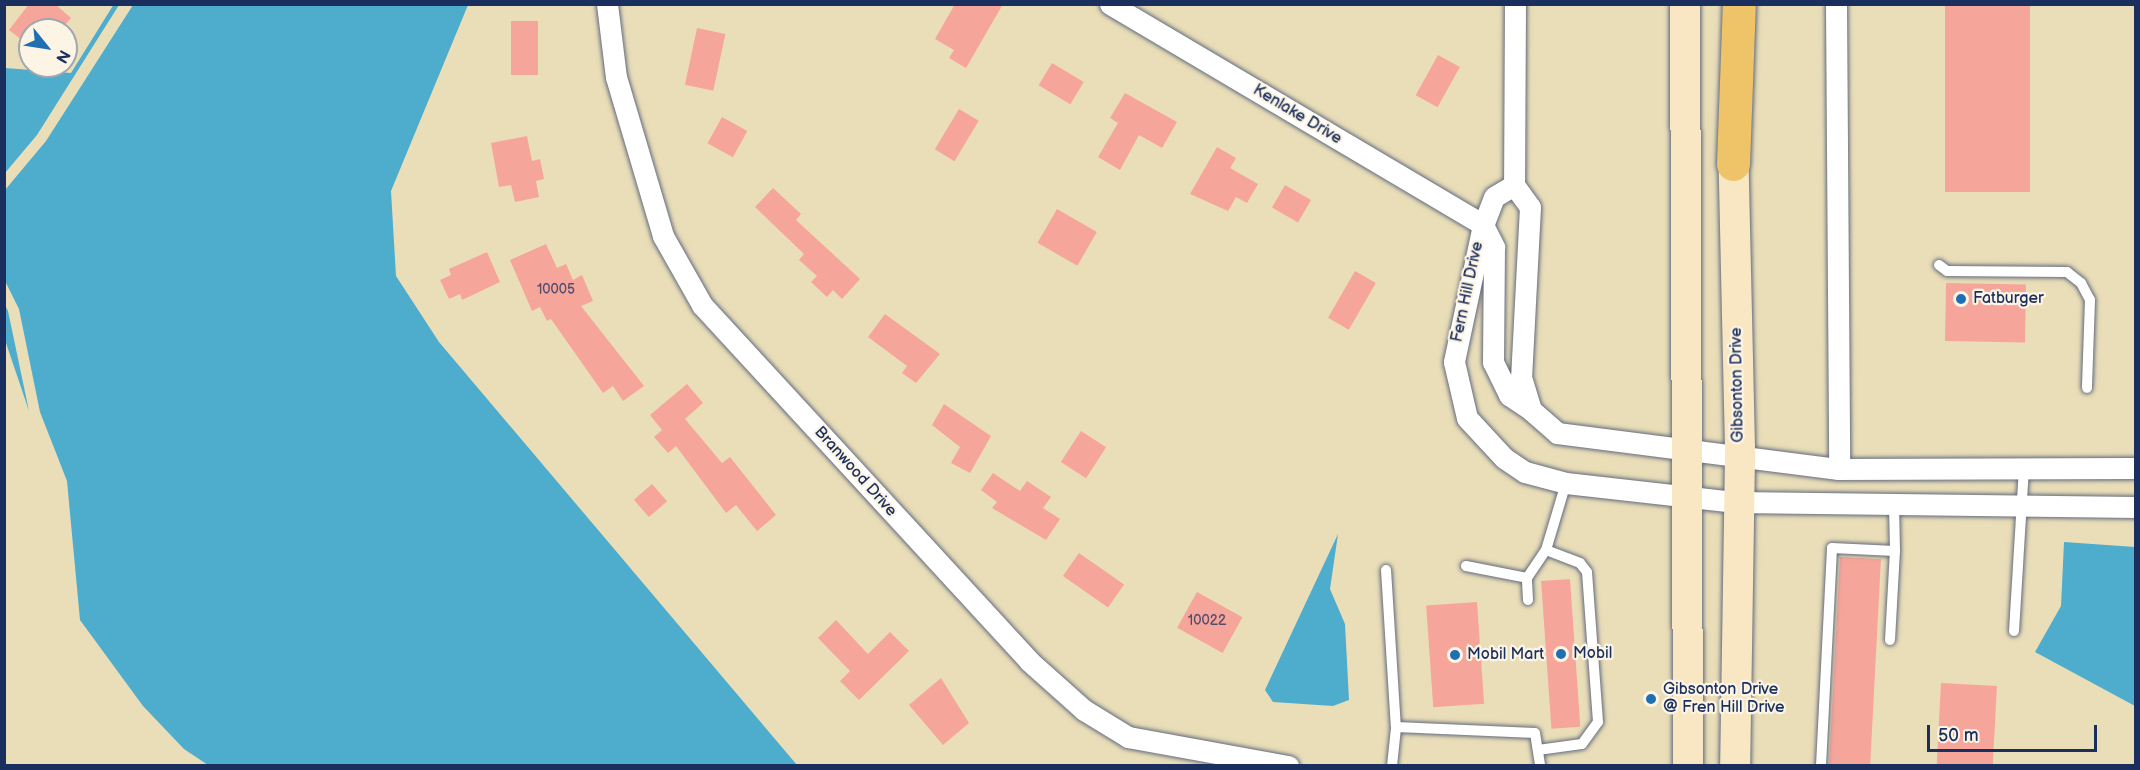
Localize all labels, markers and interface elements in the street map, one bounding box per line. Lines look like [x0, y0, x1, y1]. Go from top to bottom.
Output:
north arrow [18, 18, 78, 78]
text: N [51, 46, 74, 66]
street label: Kenlake Drive [1249, 81, 1345, 149]
street label: Fern Hill Drive [1448, 240, 1488, 344]
house number: 10005 [537, 282, 575, 298]
place label: Fatburger [1973, 289, 2044, 309]
marker: Fatburger [1954, 292, 1968, 306]
street label: Gibsonton Drive [1727, 327, 1749, 443]
street label: Branwood Drive [810, 423, 900, 521]
house number: 10022 [1188, 613, 1226, 629]
place label: Mobil [1573, 644, 1612, 664]
place label: Mobil Mart [1467, 645, 1544, 665]
marker: Mobil [1554, 647, 1568, 661]
marker: Mobil Mart [1448, 648, 1462, 662]
place label: Gibsonton Drive @ Fren Hill Drive [1663, 680, 1784, 718]
marker: Gibsonton Drive @ Fren Hill Drive [1644, 692, 1658, 706]
scale bar [1930, 713, 2100, 751]
text: 50 m [1938, 725, 1979, 746]

